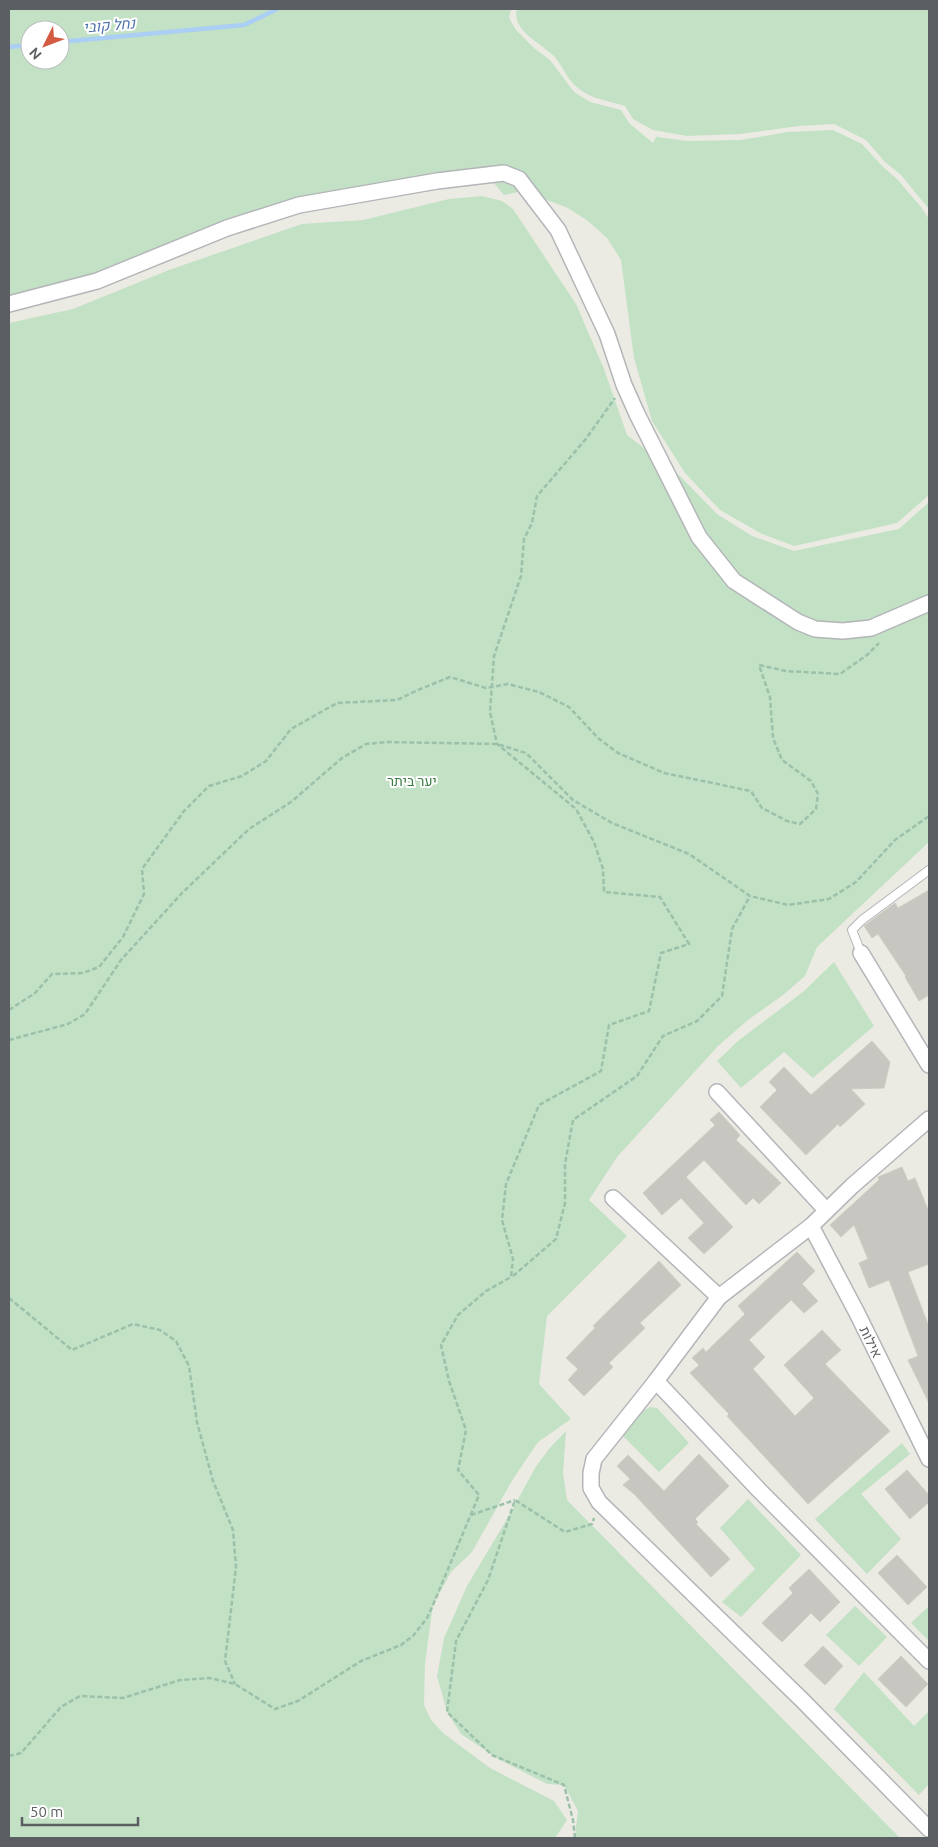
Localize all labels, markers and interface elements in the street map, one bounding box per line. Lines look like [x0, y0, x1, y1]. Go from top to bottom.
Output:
water label: נחל קובי [82, 14, 137, 37]
north arrow [20, 20, 70, 70]
text: N [26, 44, 45, 63]
park label: יער ביתר [387, 773, 437, 789]
street label: אילות [857, 1324, 885, 1360]
scale bar [22, 1794, 139, 1826]
text: 50 m [30, 1803, 63, 1820]

